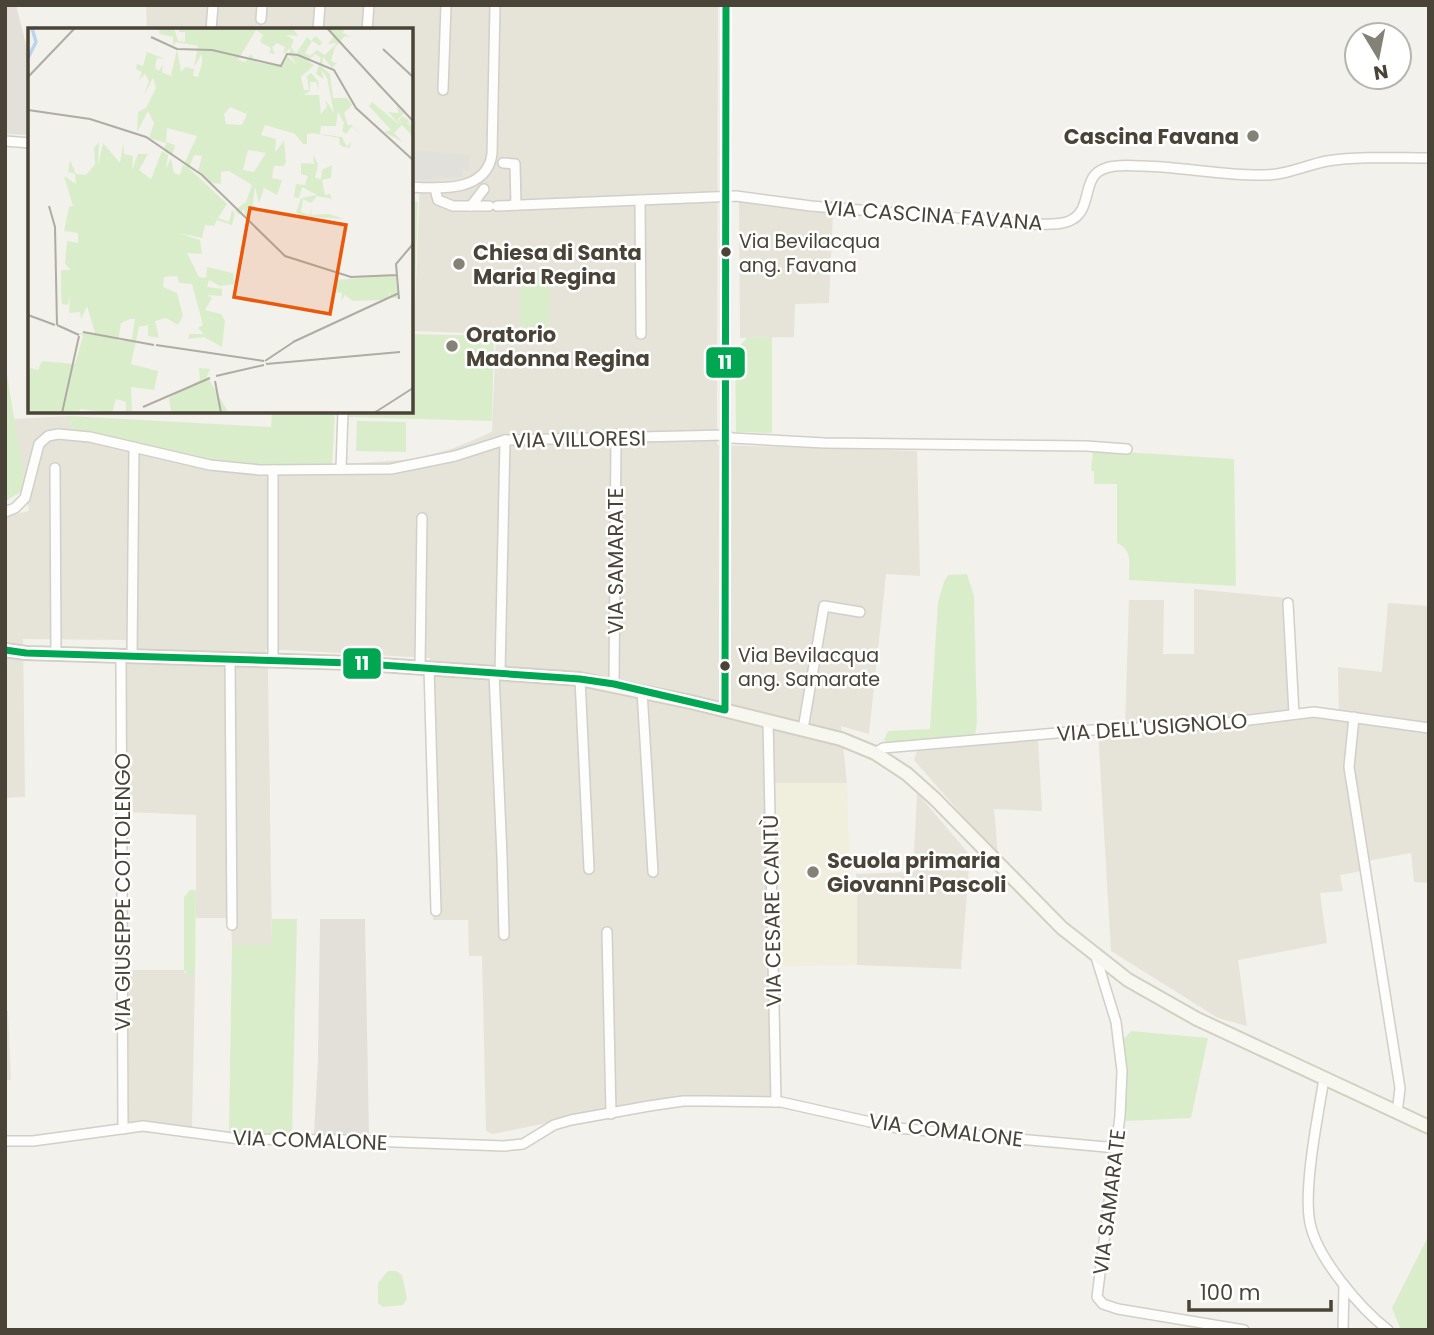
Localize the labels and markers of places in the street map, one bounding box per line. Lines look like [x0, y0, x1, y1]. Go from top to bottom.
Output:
place label: Cascina Favana [1064, 122, 1239, 151]
marker: Cascina Favana [1245, 128, 1261, 144]
place label: Via Bevilacqua ang. Favana [739, 228, 880, 279]
place label: Chiesa di Santa Maria Regina [473, 238, 642, 291]
marker: Via Bevilacqua ang. Favana [719, 245, 733, 259]
marker: Chiesa di Santa Maria Regina [451, 256, 467, 272]
place label: Oratorio Madonna Regina [466, 320, 650, 373]
marker: Oratorio Madonna Regina [444, 338, 460, 354]
place label: Via Bevilacqua ang. Samarate [738, 642, 880, 693]
marker: Via Bevilacqua ang. Samarate [718, 659, 732, 673]
place label: Scuola primaria Giovanni Pascoli [827, 846, 1007, 899]
marker: Scuola primaria Giovanni Pascoli [805, 864, 821, 880]

